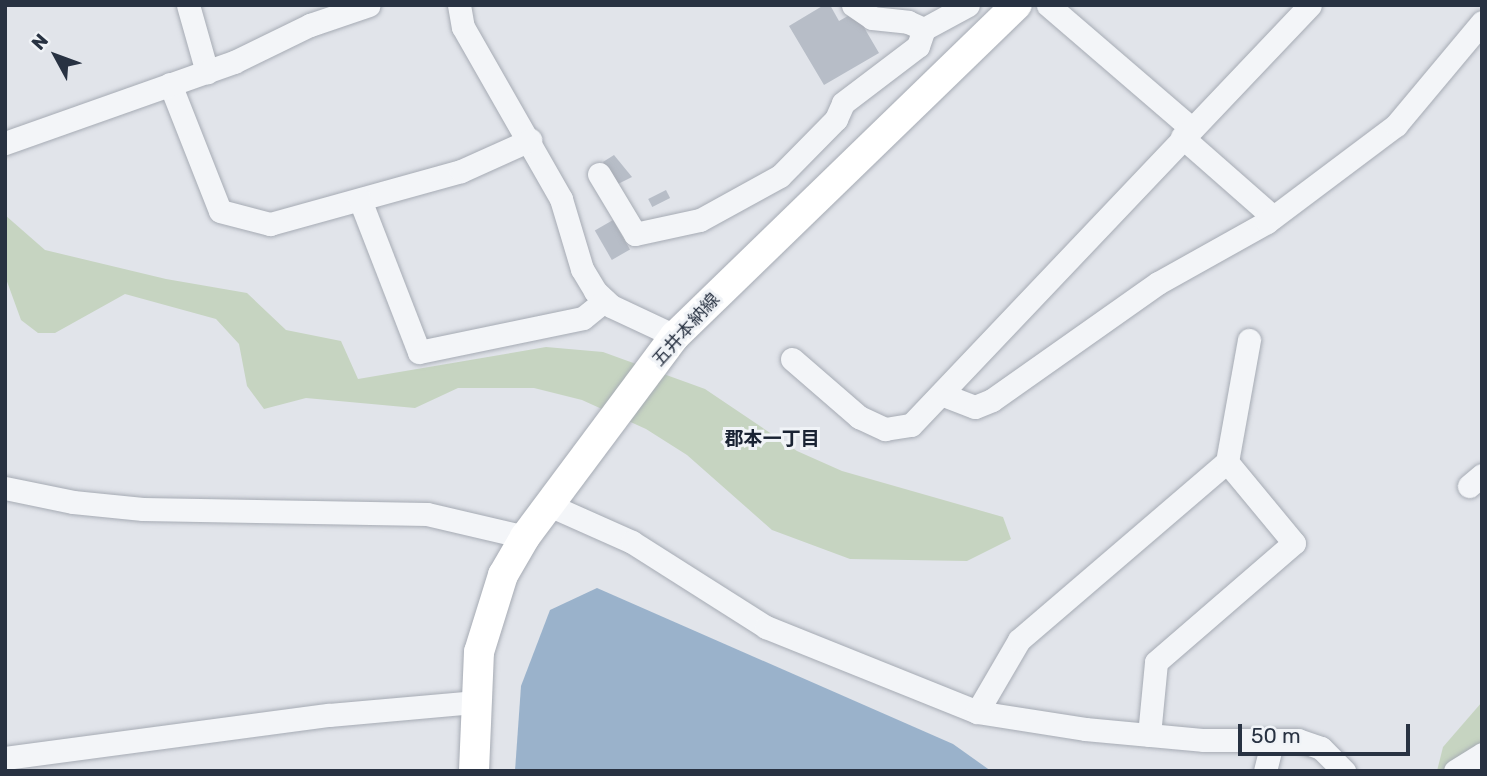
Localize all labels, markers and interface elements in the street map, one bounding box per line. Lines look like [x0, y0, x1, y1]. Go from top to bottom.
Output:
north arrow [21, 21, 91, 91]
text: N [27, 29, 53, 55]
street label: 五井本納線 [648, 289, 724, 371]
district label: 郡本一丁目 [725, 428, 819, 450]
scale bar [1242, 710, 1414, 754]
text: 50 m [1251, 723, 1301, 748]

